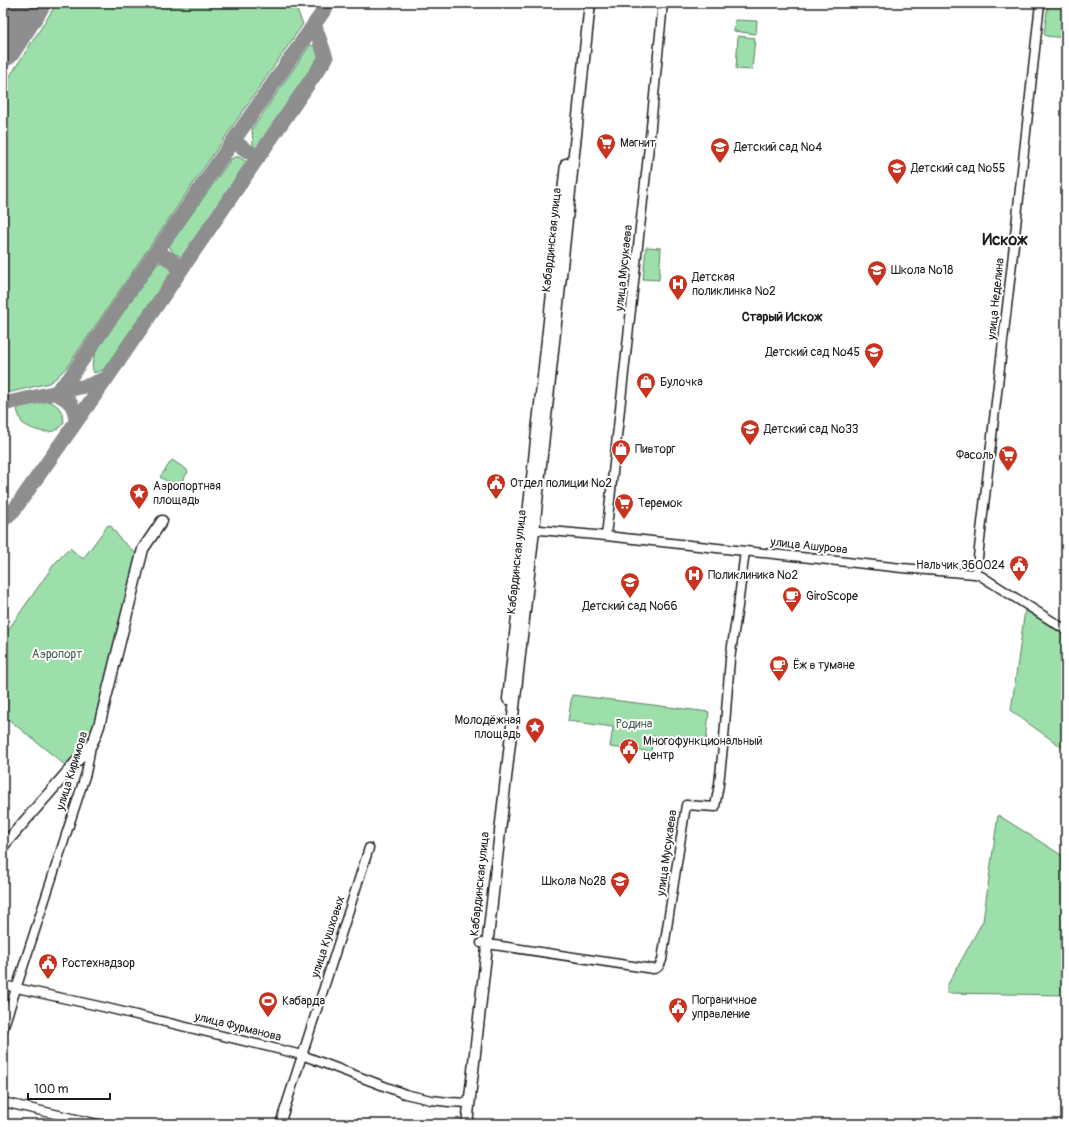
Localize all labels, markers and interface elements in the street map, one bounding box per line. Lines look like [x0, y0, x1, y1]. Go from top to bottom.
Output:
supermarket icon: Магнит [595, 132, 617, 160]
place label: Магнит [620, 136, 656, 151]
school or university icon: Детский сад №4 [709, 136, 731, 164]
place label: Детский сад №4 [733, 140, 822, 155]
school or university icon: Детский сад №55 [886, 157, 908, 185]
place label: Детский сад №55 [910, 161, 1005, 176]
street label: Кабардинская улица [539, 187, 565, 293]
street label: улица Мусукаева [612, 224, 636, 313]
district label: Искож [983, 230, 1028, 250]
street label: улица Неделина [984, 257, 1008, 342]
school or university icon: Школа №18 [866, 259, 888, 287]
place label: Школа №18 [891, 263, 953, 278]
place label: Детская поликлинка №2 [691, 270, 776, 299]
hospital icon: Детская поликлинка №2 [667, 273, 689, 301]
district label: Старый Искож [742, 309, 823, 325]
school or university icon: Детский сад №45 [863, 341, 885, 369]
place label: Детский сад №45 [764, 345, 860, 360]
shop icon: Булочка [635, 371, 657, 399]
place label: Булочка [660, 375, 703, 390]
school or university icon: Детский сад №33 [739, 418, 761, 446]
place label: Детский сад №33 [763, 422, 859, 437]
shop icon: Пивторг [610, 438, 632, 466]
place label: Пивторг [635, 442, 676, 457]
supermarket icon: Фасоль [997, 444, 1019, 472]
place label: Фасоль [956, 448, 994, 463]
public building icon: Отдел полиции №2 [485, 472, 507, 500]
place label: Отдел полиции №2 [510, 476, 612, 491]
place label: Аэропортная площадь [153, 479, 221, 508]
place icon: Аэропортная площадь [128, 482, 150, 510]
supermarket icon: Теремок [613, 492, 635, 520]
place label: Теремок [638, 496, 683, 511]
street label: Кабардинская улица [504, 509, 530, 615]
street label: улица Ашурова [769, 534, 849, 558]
public building icon: Нальчик 360024 [1008, 554, 1030, 582]
place label: Нальчик 360024 [916, 558, 1005, 573]
hospital icon: Поликлиника №2 [683, 564, 705, 592]
place label: Поликлиника №2 [708, 568, 798, 583]
school or university icon: Детский сад №66 [619, 571, 641, 599]
cafe icon: GiroScope [781, 585, 803, 613]
place label: GiroScope [806, 589, 858, 604]
place label: Детский сад №66 [581, 599, 678, 614]
park label: Аэропорт [32, 647, 82, 662]
cafe icon: Ёж в тумане [768, 654, 790, 682]
place label: Ёж в тумане [793, 657, 855, 673]
place label: Молодёжная площадь [455, 713, 521, 742]
place icon: Молодёжная площадь [524, 716, 546, 744]
park label: Родина [616, 717, 653, 732]
street label: улица Киримова [53, 729, 91, 813]
place label: Многофункциональный центр [643, 734, 763, 763]
public building icon: Многофункциональный центр [618, 737, 640, 765]
street label: улица Мусукаева [653, 809, 681, 898]
street label: Кабардинская улица [467, 831, 493, 937]
school or university icon: Школа №28 [609, 870, 631, 898]
place label: Школа №28 [542, 874, 606, 889]
street label: улица Кушховых [307, 894, 348, 981]
public building icon: Ростехнадзор [37, 952, 59, 980]
place label: Ростехнадзор [62, 956, 135, 971]
sports icon: Кабарда [257, 990, 279, 1018]
place label: Пограничное управление [691, 993, 757, 1022]
place label: Кабарда [282, 994, 325, 1009]
public building icon: Пограничное управление [667, 996, 689, 1024]
street label: улица Фурманова [192, 1009, 283, 1045]
scale bar [28, 1075, 110, 1101]
text: 100 m [34, 1082, 69, 1097]

